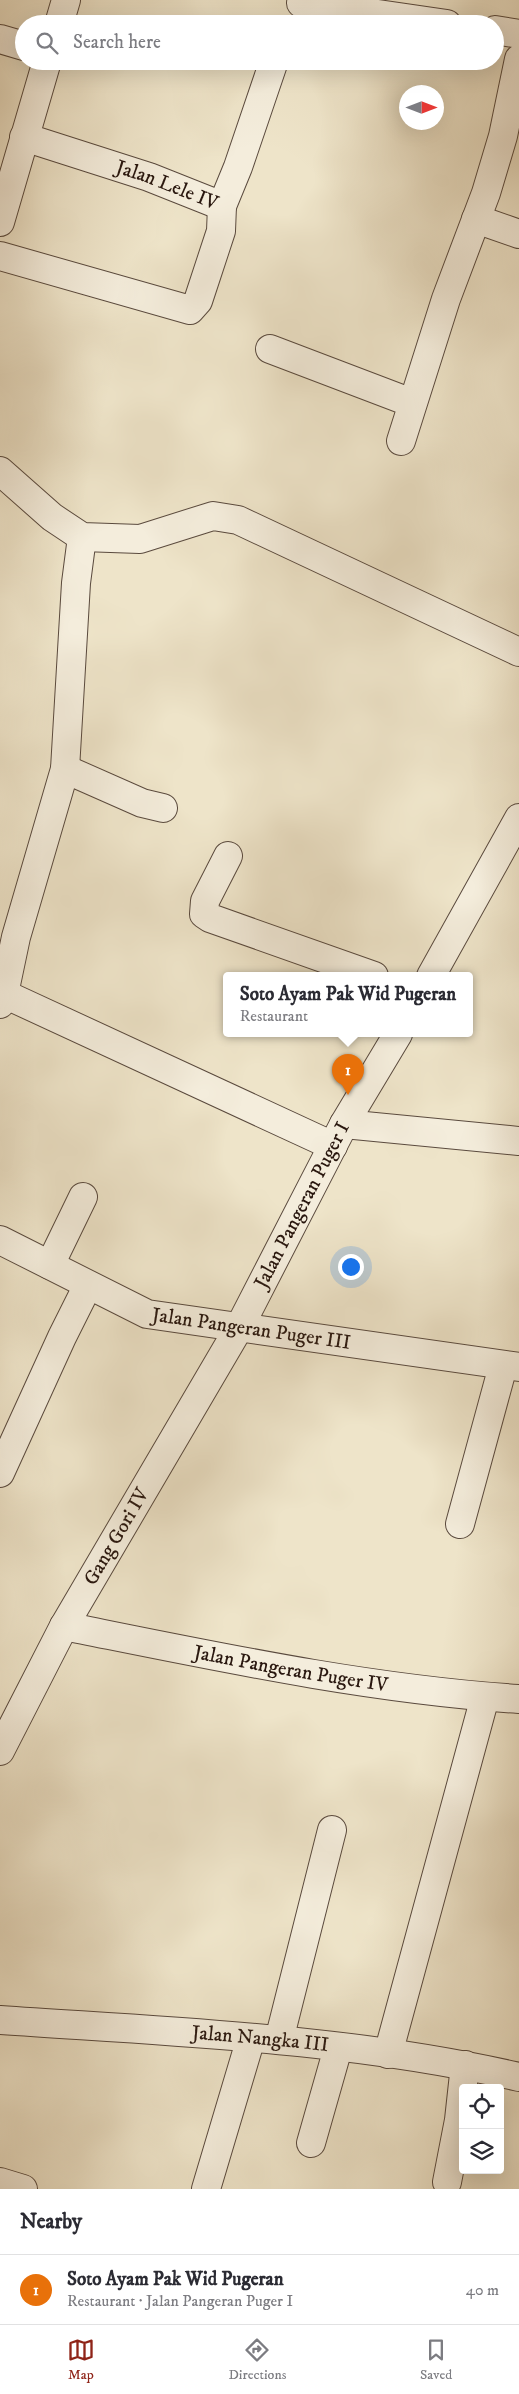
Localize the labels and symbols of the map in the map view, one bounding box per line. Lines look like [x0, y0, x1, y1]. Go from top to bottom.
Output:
north arrow [399, 85, 444, 130]
street label: Jalan Lele IV [111, 154, 222, 216]
pin: 1 [332, 1054, 364, 1095]
street label: Jalan Pangeran Puger I [248, 1118, 355, 1295]
your location [338, 1254, 364, 1280]
street label: Jalan Pangeran Puger III [148, 1302, 352, 1355]
street label: Gang Gori IV [78, 1483, 155, 1590]
street label: Jalan Pangeran Puger IV [190, 1639, 390, 1698]
street label: Jalan Nangka III [189, 2020, 330, 2058]

